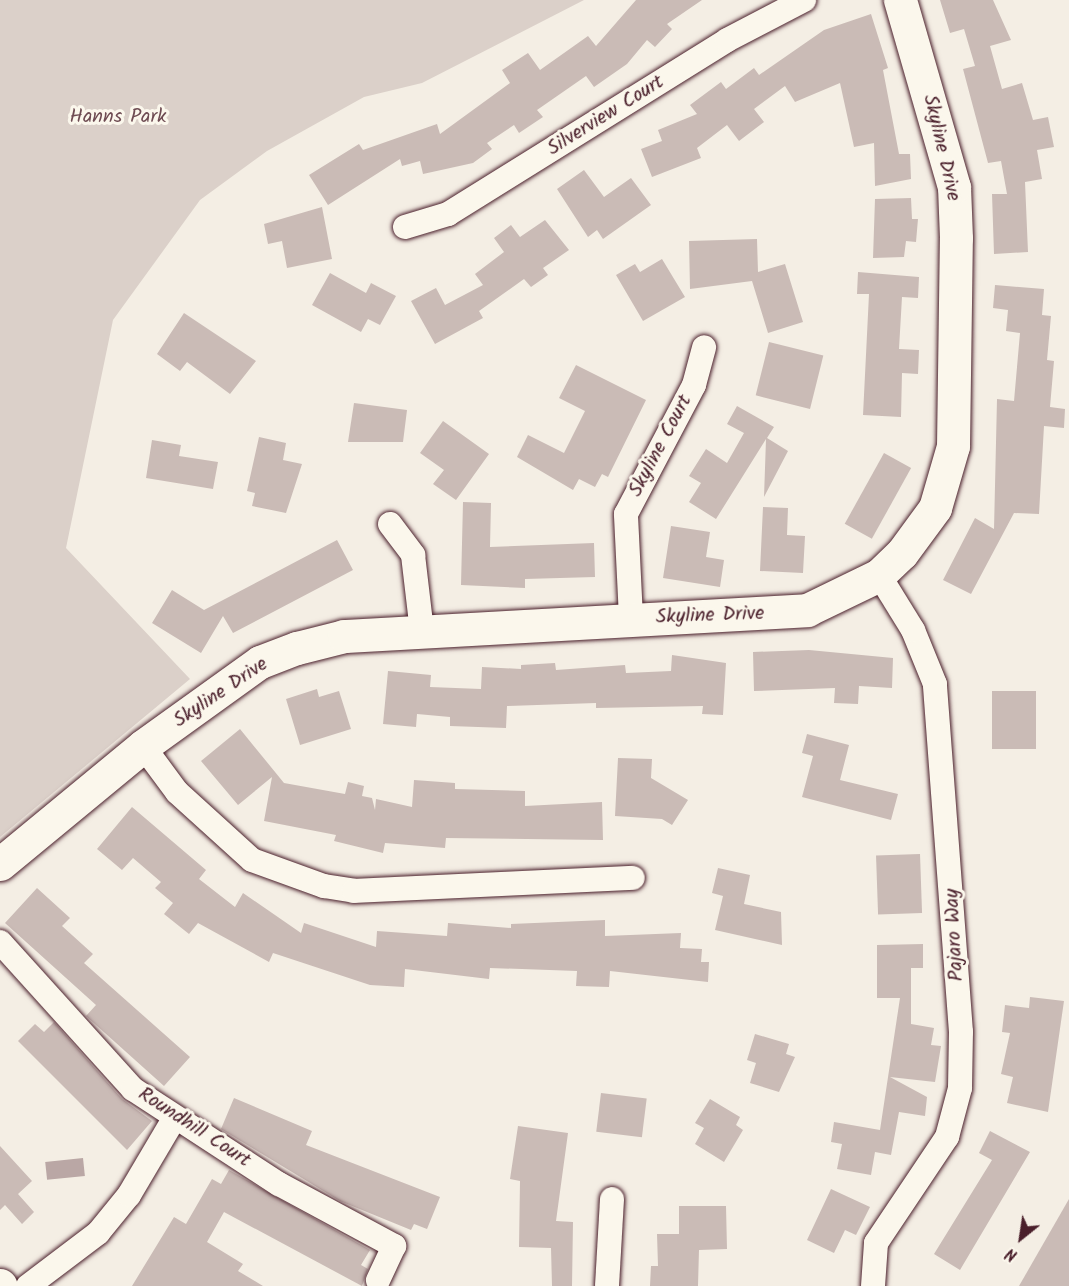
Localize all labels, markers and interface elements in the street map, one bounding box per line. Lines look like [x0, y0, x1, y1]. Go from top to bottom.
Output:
street label: Silverview Court [543, 71, 669, 161]
street label: Skyline Drive [917, 92, 965, 204]
park label: Hanns Park [70, 105, 166, 129]
street label: Skyline Court [624, 391, 698, 501]
street label: Skyline Drive [655, 602, 765, 630]
street label: Skyline Drive [169, 653, 273, 733]
street label: Pajaro Way [941, 888, 969, 982]
street label: Roundhill Court [133, 1083, 255, 1173]
north arrow [991, 1208, 1051, 1268]
text: N [1001, 1241, 1022, 1267]

